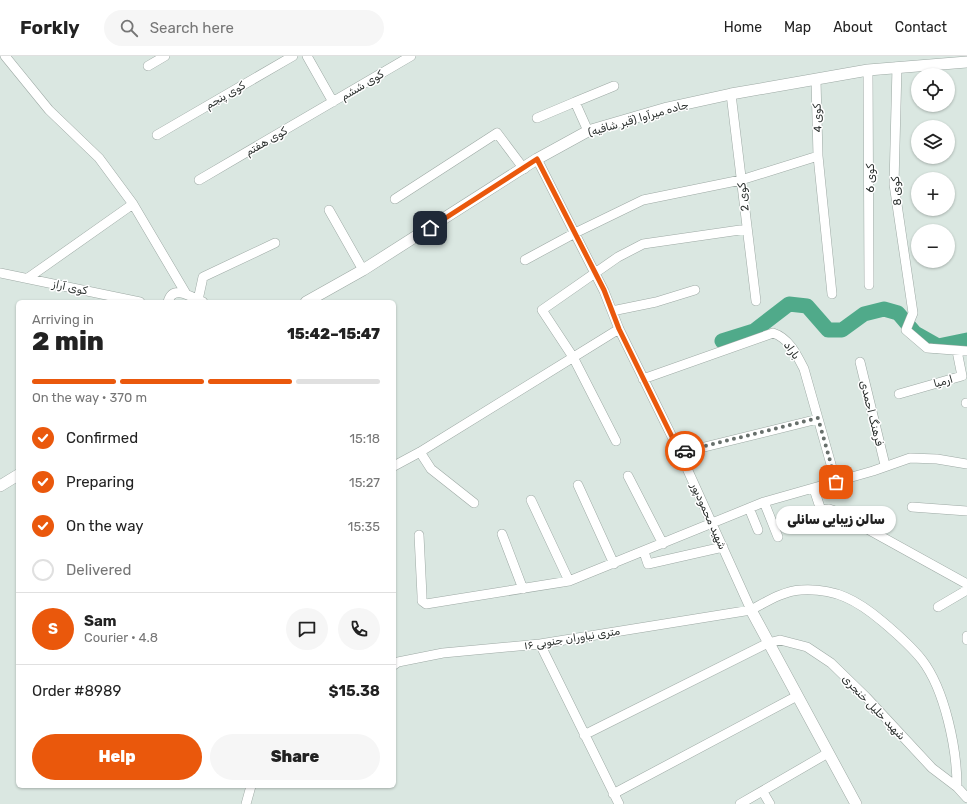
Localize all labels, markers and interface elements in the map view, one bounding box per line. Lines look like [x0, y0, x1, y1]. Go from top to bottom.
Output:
search box [104, 10, 384, 46]
text: Forkly [20, 16, 80, 39]
icon: search [118, 17, 140, 39]
text: Search here [150, 19, 234, 37]
text: Home [724, 19, 762, 36]
text: Map [784, 19, 811, 36]
text: About [833, 19, 873, 36]
text: Contact [895, 19, 947, 36]
street label: کوی ششم [338, 67, 387, 104]
map controls [911, 68, 955, 268]
button: locate [911, 68, 955, 112]
street label: کوی پنجم [203, 79, 248, 113]
street label: جاده میرآوا (قبر شافیه) [586, 98, 690, 140]
street label: کوی 4 [810, 103, 826, 133]
button: layers [911, 120, 955, 164]
street label: کوی هفتم [243, 124, 290, 159]
street label: کوی 6 [864, 164, 878, 192]
button: + [911, 172, 955, 216]
street label: کوی 8 [889, 176, 905, 206]
street label: کوی 2 [735, 182, 753, 212]
pin [413, 211, 447, 245]
icon: home [419, 217, 441, 239]
button: − [911, 224, 955, 268]
street label: کوی آراز [50, 277, 89, 299]
text: Arriving in [32, 312, 94, 327]
text: 15:42–15:47 [287, 325, 380, 343]
text: 2 min [32, 326, 104, 357]
street label: باراد [781, 339, 802, 362]
street label: ارمیا [932, 373, 954, 390]
street label: فرهنگ احمدی [857, 379, 886, 447]
text: On the way · 370 m [32, 390, 147, 405]
icon: check [32, 427, 54, 449]
text: Confirmed [66, 429, 138, 447]
text: 15:18 [350, 431, 380, 446]
courier [665, 431, 705, 471]
icon: car [674, 440, 696, 462]
pin [819, 465, 853, 499]
icon: check [32, 471, 54, 493]
icon: bag [825, 471, 847, 493]
text: Preparing [66, 473, 134, 491]
text: 15:27 [349, 475, 380, 490]
street label: شهید محمودپور [687, 480, 729, 552]
callout: سالن زیبایی سانلی [776, 506, 896, 534]
text: سالن زیبایی سانلی [787, 512, 885, 527]
icon: check [32, 515, 54, 537]
text: On the way [66, 517, 144, 535]
text: 15:35 [348, 519, 380, 534]
text: Delivered [66, 561, 131, 579]
button: chat [286, 608, 328, 650]
button: phone [338, 608, 380, 650]
text: Sam [84, 612, 117, 630]
text: S [48, 620, 58, 638]
street label: ۱۶ متری نیاوران جنوبی [523, 625, 621, 653]
text: Courier · 4.8 [84, 630, 158, 645]
street label: شهید خلیل خنجری [839, 672, 908, 743]
text: Order #8989 [32, 682, 121, 700]
text: $15.38 [329, 682, 380, 700]
button: Help [32, 734, 202, 780]
button: Share [210, 734, 380, 780]

